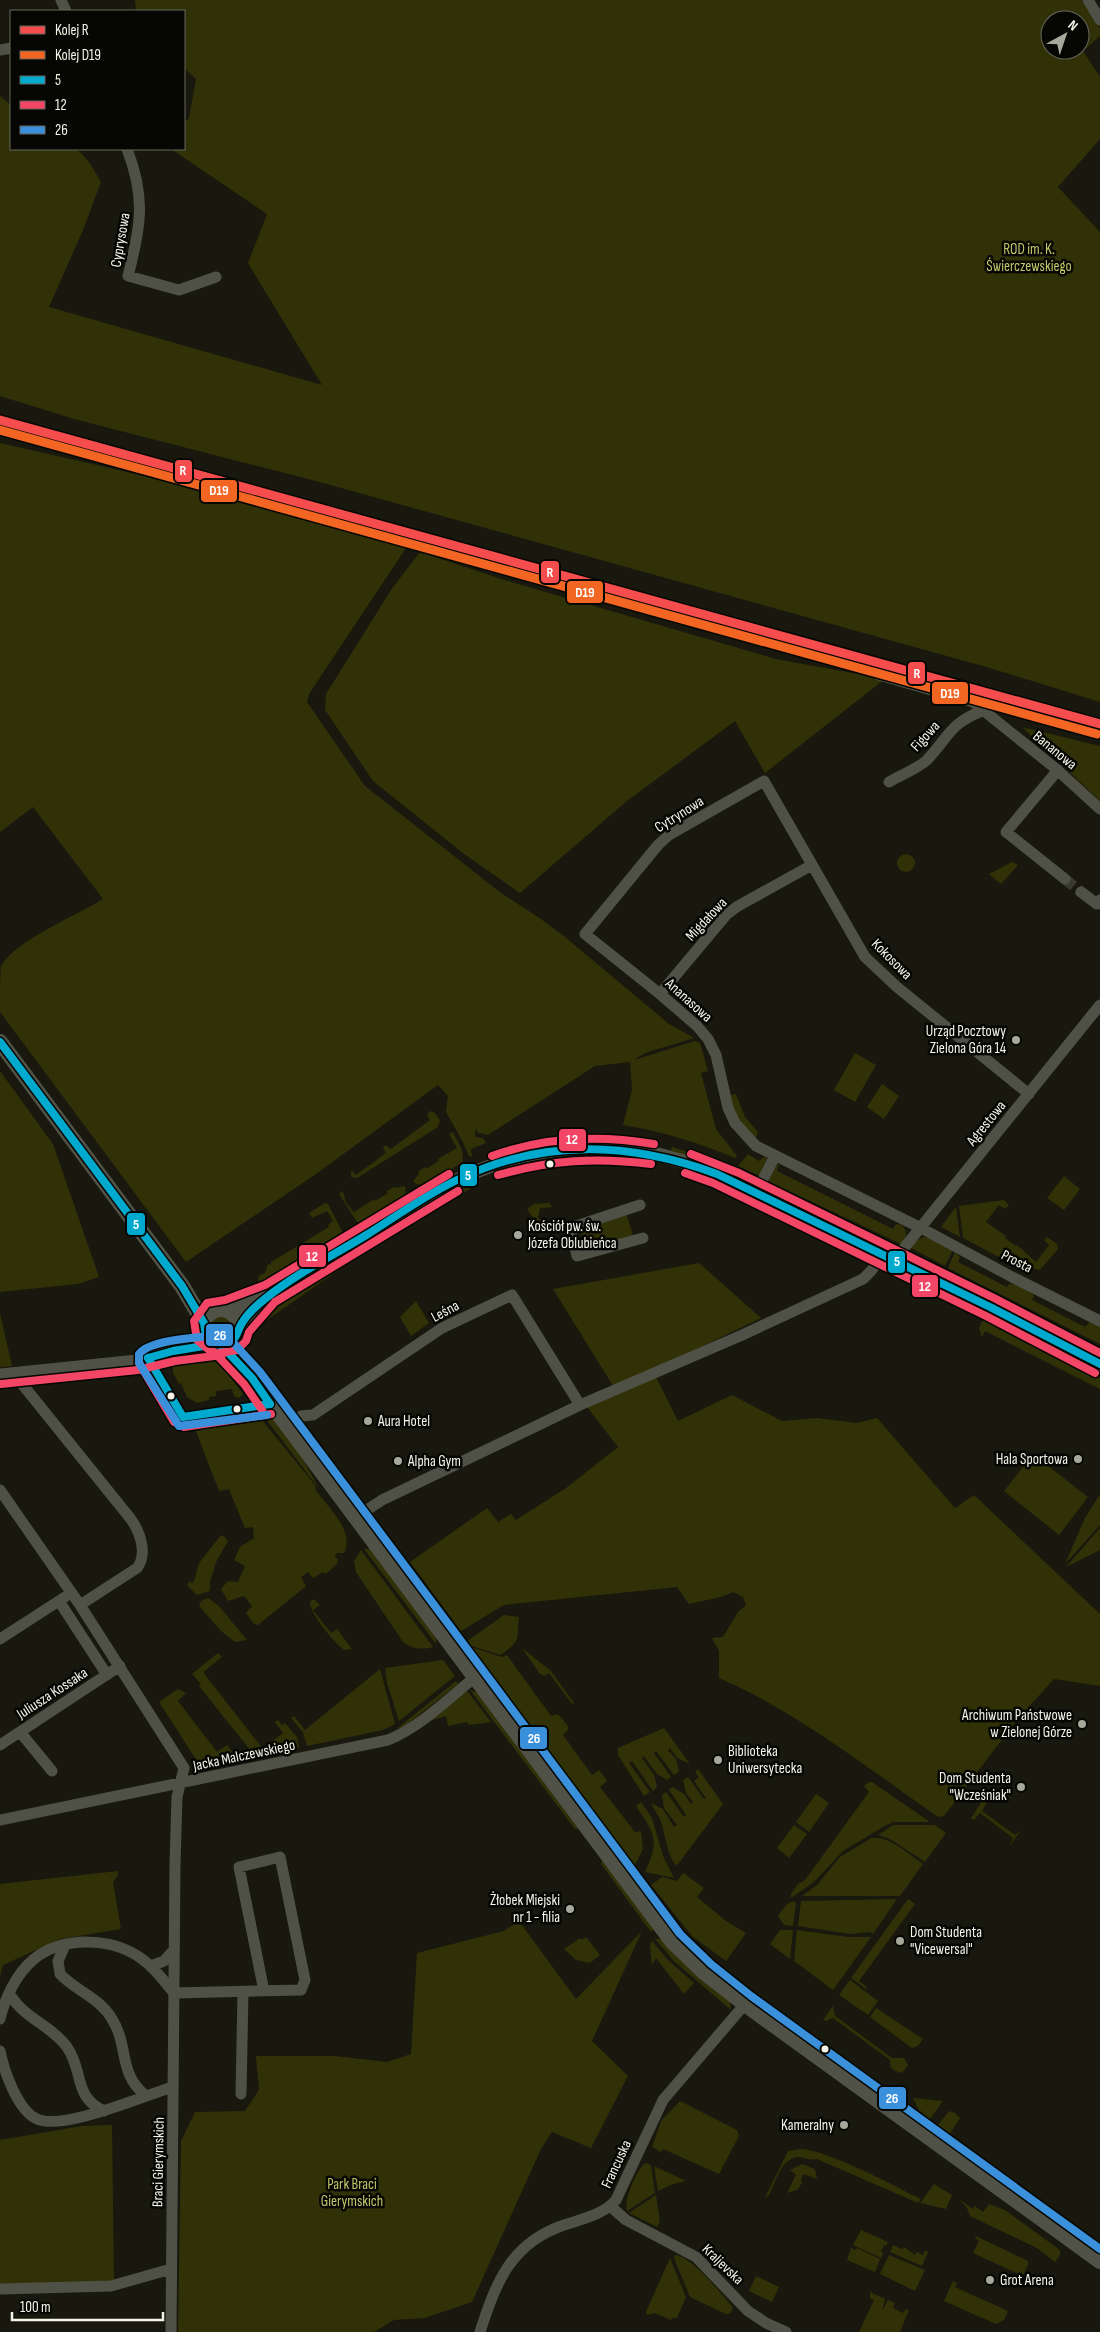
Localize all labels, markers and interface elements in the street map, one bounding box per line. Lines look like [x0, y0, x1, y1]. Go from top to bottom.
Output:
legend [10, 10, 185, 150]
north arrow [1040, 10, 1090, 60]
text: N [1065, 17, 1081, 34]
text: Kolej R [55, 21, 89, 40]
text: Kolej D19 [55, 46, 101, 65]
text: 5 [55, 71, 61, 90]
text: 12 [55, 96, 67, 115]
text: 26 [55, 121, 68, 140]
street label: Cyprysowa [106, 211, 135, 269]
park label: ROD im. K. Świerczewskiego [986, 240, 1072, 276]
line badge: R [174, 459, 193, 483]
text: R [180, 462, 187, 479]
line badge: D19 [200, 479, 238, 503]
text: D19 [209, 482, 229, 499]
line badge: R [540, 560, 560, 584]
text: R [547, 564, 554, 581]
line badge: D19 [566, 580, 604, 604]
text: D19 [575, 584, 595, 601]
line badge: R [907, 661, 926, 685]
text: R [914, 665, 921, 682]
line badge: D19 [931, 681, 969, 705]
text: D19 [940, 685, 960, 702]
street label: Figowa [907, 717, 944, 756]
street label: Bananowa [1029, 727, 1081, 774]
street label: Cytrynowa [651, 792, 708, 837]
street label: Migdałowa [681, 893, 731, 945]
street label: Kokosowa [867, 935, 916, 984]
street label: Ananasowa [661, 974, 716, 1027]
place label: Urząd Pocztowy Zielona Góra 14 [926, 1022, 1006, 1058]
marker: Urząd Pocztowy Zielona Góra 14 [1010, 1034, 1022, 1046]
street label: Agrestowa [962, 1097, 1010, 1151]
line badge: 12 [558, 1128, 587, 1152]
text: 12 [566, 1131, 578, 1148]
unlabelled marker [545, 1159, 555, 1169]
line badge: 5 [459, 1163, 478, 1187]
text: 5 [465, 1167, 471, 1184]
line badge: 5 [126, 1212, 146, 1236]
text: 5 [133, 1216, 139, 1233]
place label: Kościół pw. św. Józefa Oblubieńca [527, 1217, 617, 1253]
marker: Kościół pw. św. Józefa Oblubieńca [512, 1229, 524, 1241]
line badge: 12 [298, 1244, 327, 1268]
street label: Prosta [998, 1246, 1036, 1277]
text: 12 [306, 1248, 318, 1265]
line badge: 5 [887, 1250, 906, 1274]
text: 5 [894, 1253, 900, 1270]
line badge: 12 [911, 1274, 939, 1298]
text: 12 [919, 1278, 931, 1295]
street label: Leśna [428, 1296, 463, 1327]
line badge: 26 [205, 1323, 234, 1347]
text: 26 [214, 1327, 227, 1344]
unlabelled marker [166, 1391, 176, 1401]
unlabelled marker [232, 1404, 242, 1414]
place label: Aura Hotel [377, 1412, 430, 1431]
marker: Aura Hotel [362, 1415, 374, 1427]
place label: Hala Sportowa [996, 1450, 1068, 1469]
place label: Alpha Gym [407, 1452, 461, 1471]
marker: Hala Sportowa [1072, 1453, 1084, 1465]
marker: Alpha Gym [392, 1455, 404, 1467]
street label: Juliusza Kossaka [12, 1663, 92, 1724]
place label: Archiwum Państwowe w Zielonej Górze [961, 1706, 1072, 1742]
marker: Archiwum Państwowe w Zielonej Górze [1076, 1718, 1088, 1730]
line badge: 26 [519, 1726, 548, 1750]
text: 26 [528, 1730, 541, 1747]
street label: Jacka Malczewskiego [190, 1735, 297, 1776]
place label: Biblioteka Uniwersytecka [728, 1742, 803, 1778]
marker: Biblioteka Uniwersytecka [712, 1754, 724, 1766]
place label: Dom Studenta "Wcześniak" [939, 1769, 1011, 1805]
marker: Dom Studenta "Wcześniak" [1015, 1781, 1027, 1793]
place label: Żłobek Miejski nr 1 - filia [490, 1891, 560, 1927]
marker: Żłobek Miejski nr 1 - filia [564, 1903, 576, 1915]
place label: Dom Studenta "Vicewersal" [910, 1923, 982, 1959]
marker: Dom Studenta "Vicewersal" [894, 1935, 906, 1947]
unlabelled marker [820, 2044, 830, 2054]
line badge: 26 [878, 2086, 907, 2110]
text: 26 [886, 2090, 899, 2107]
place label: Kameralny [781, 2116, 834, 2135]
street label: Braci Gierymskich [148, 2117, 169, 2207]
marker: Kameralny [838, 2119, 850, 2131]
street label: Francuska [597, 2137, 636, 2191]
park label: Park Braci Gierymskich [321, 2175, 383, 2211]
street label: Kraljevska [698, 2240, 748, 2289]
place label: Grot Arena [1000, 2271, 1054, 2290]
marker: Grot Arena [984, 2274, 996, 2286]
scale bar [12, 2290, 164, 2322]
text: 100 m [20, 2298, 51, 2317]

